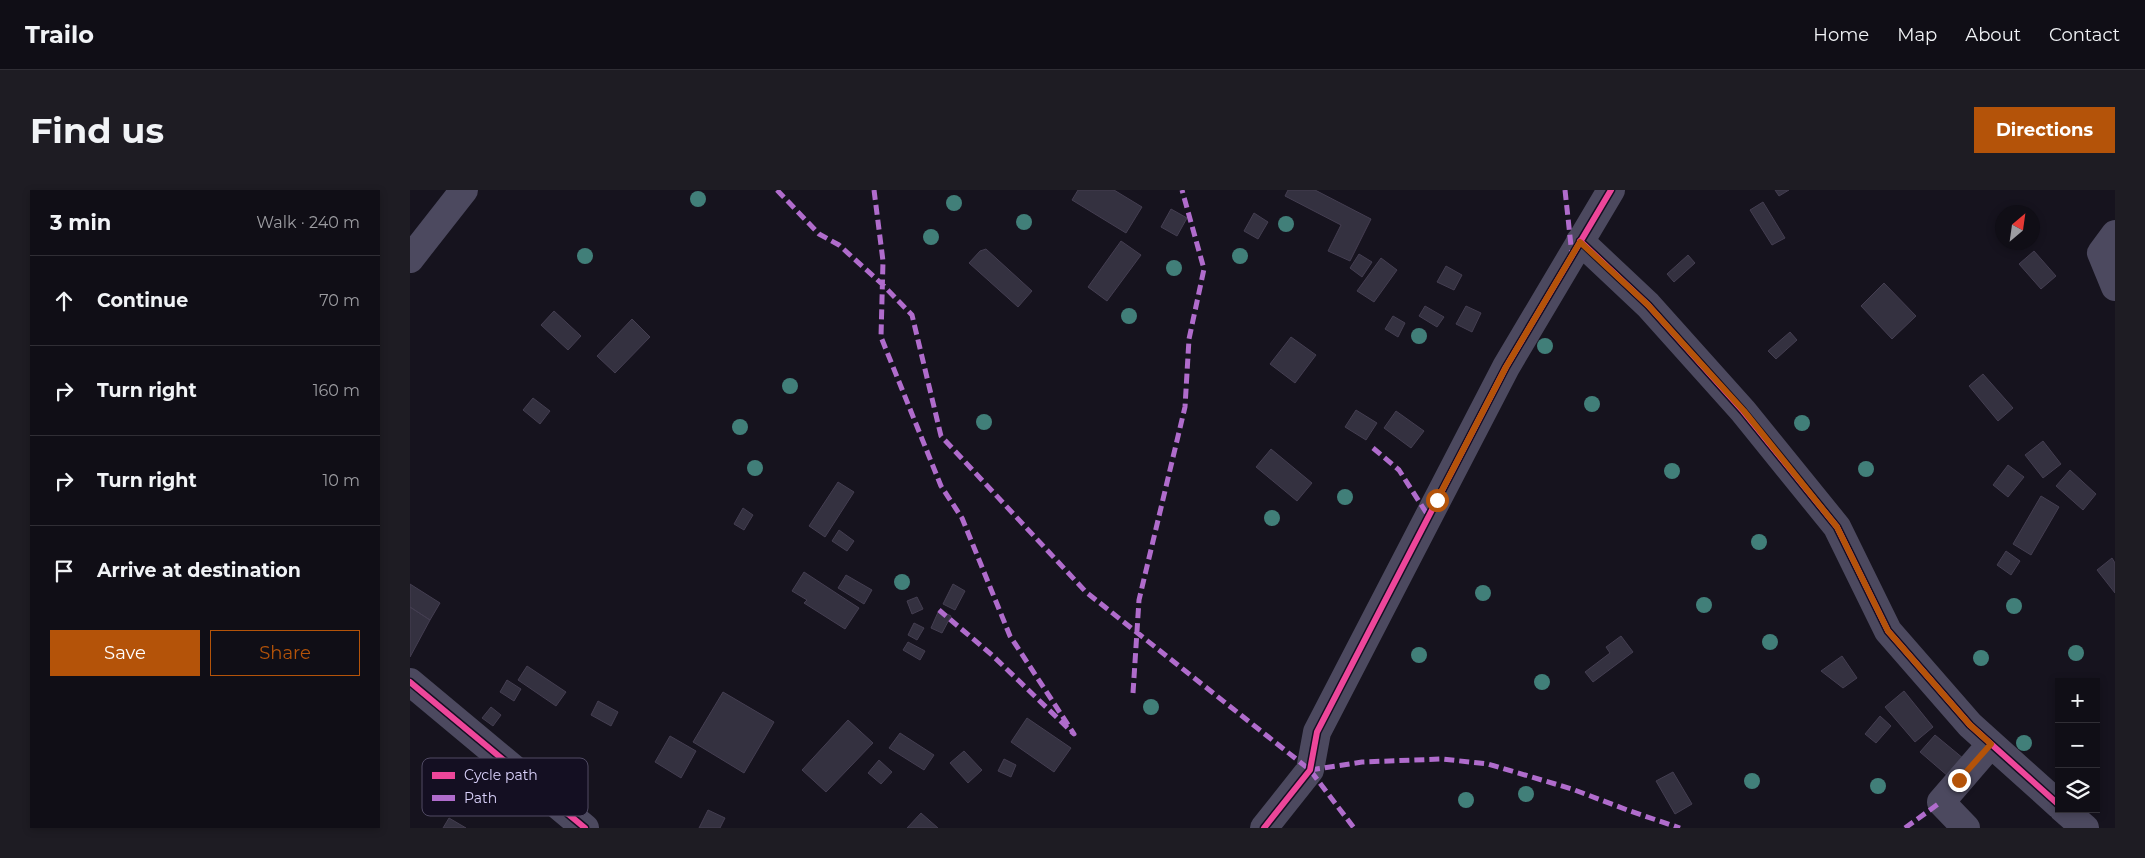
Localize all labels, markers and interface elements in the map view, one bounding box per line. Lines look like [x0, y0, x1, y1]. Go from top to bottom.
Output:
text: Trailo [25, 20, 94, 49]
text: Home [1813, 24, 1869, 46]
text: Map [1897, 24, 1937, 46]
text: About [1965, 24, 2021, 46]
text: Contact [2049, 24, 2120, 46]
button: Directions [1974, 107, 2115, 153]
text: Find us [30, 109, 164, 152]
north arrow [1995, 205, 2040, 250]
text: 3 min [50, 210, 111, 235]
text: Walk · 240 m [256, 213, 360, 232]
icon: ahead [50, 287, 78, 315]
text: Continue [97, 289, 188, 312]
text: 70 m [319, 291, 360, 310]
icon: right [50, 377, 78, 405]
text: Turn right [97, 379, 197, 402]
text: 160 m [313, 381, 360, 400]
icon: right [50, 467, 78, 495]
text: Turn right [97, 469, 197, 492]
text: 10 m [322, 471, 360, 490]
route start [1426, 489, 1449, 512]
icon: arrive [50, 557, 78, 585]
text: Arrive at destination [97, 559, 301, 582]
button: Save [50, 630, 200, 676]
button: Share [210, 630, 360, 676]
map controls [2055, 678, 2100, 813]
button: + [2055, 678, 2100, 723]
button: − [2055, 723, 2100, 768]
legend [422, 758, 588, 816]
text: Cycle path [464, 766, 538, 784]
button: layers [2055, 768, 2100, 813]
route end [1948, 769, 1971, 792]
text: Path [464, 789, 497, 807]

